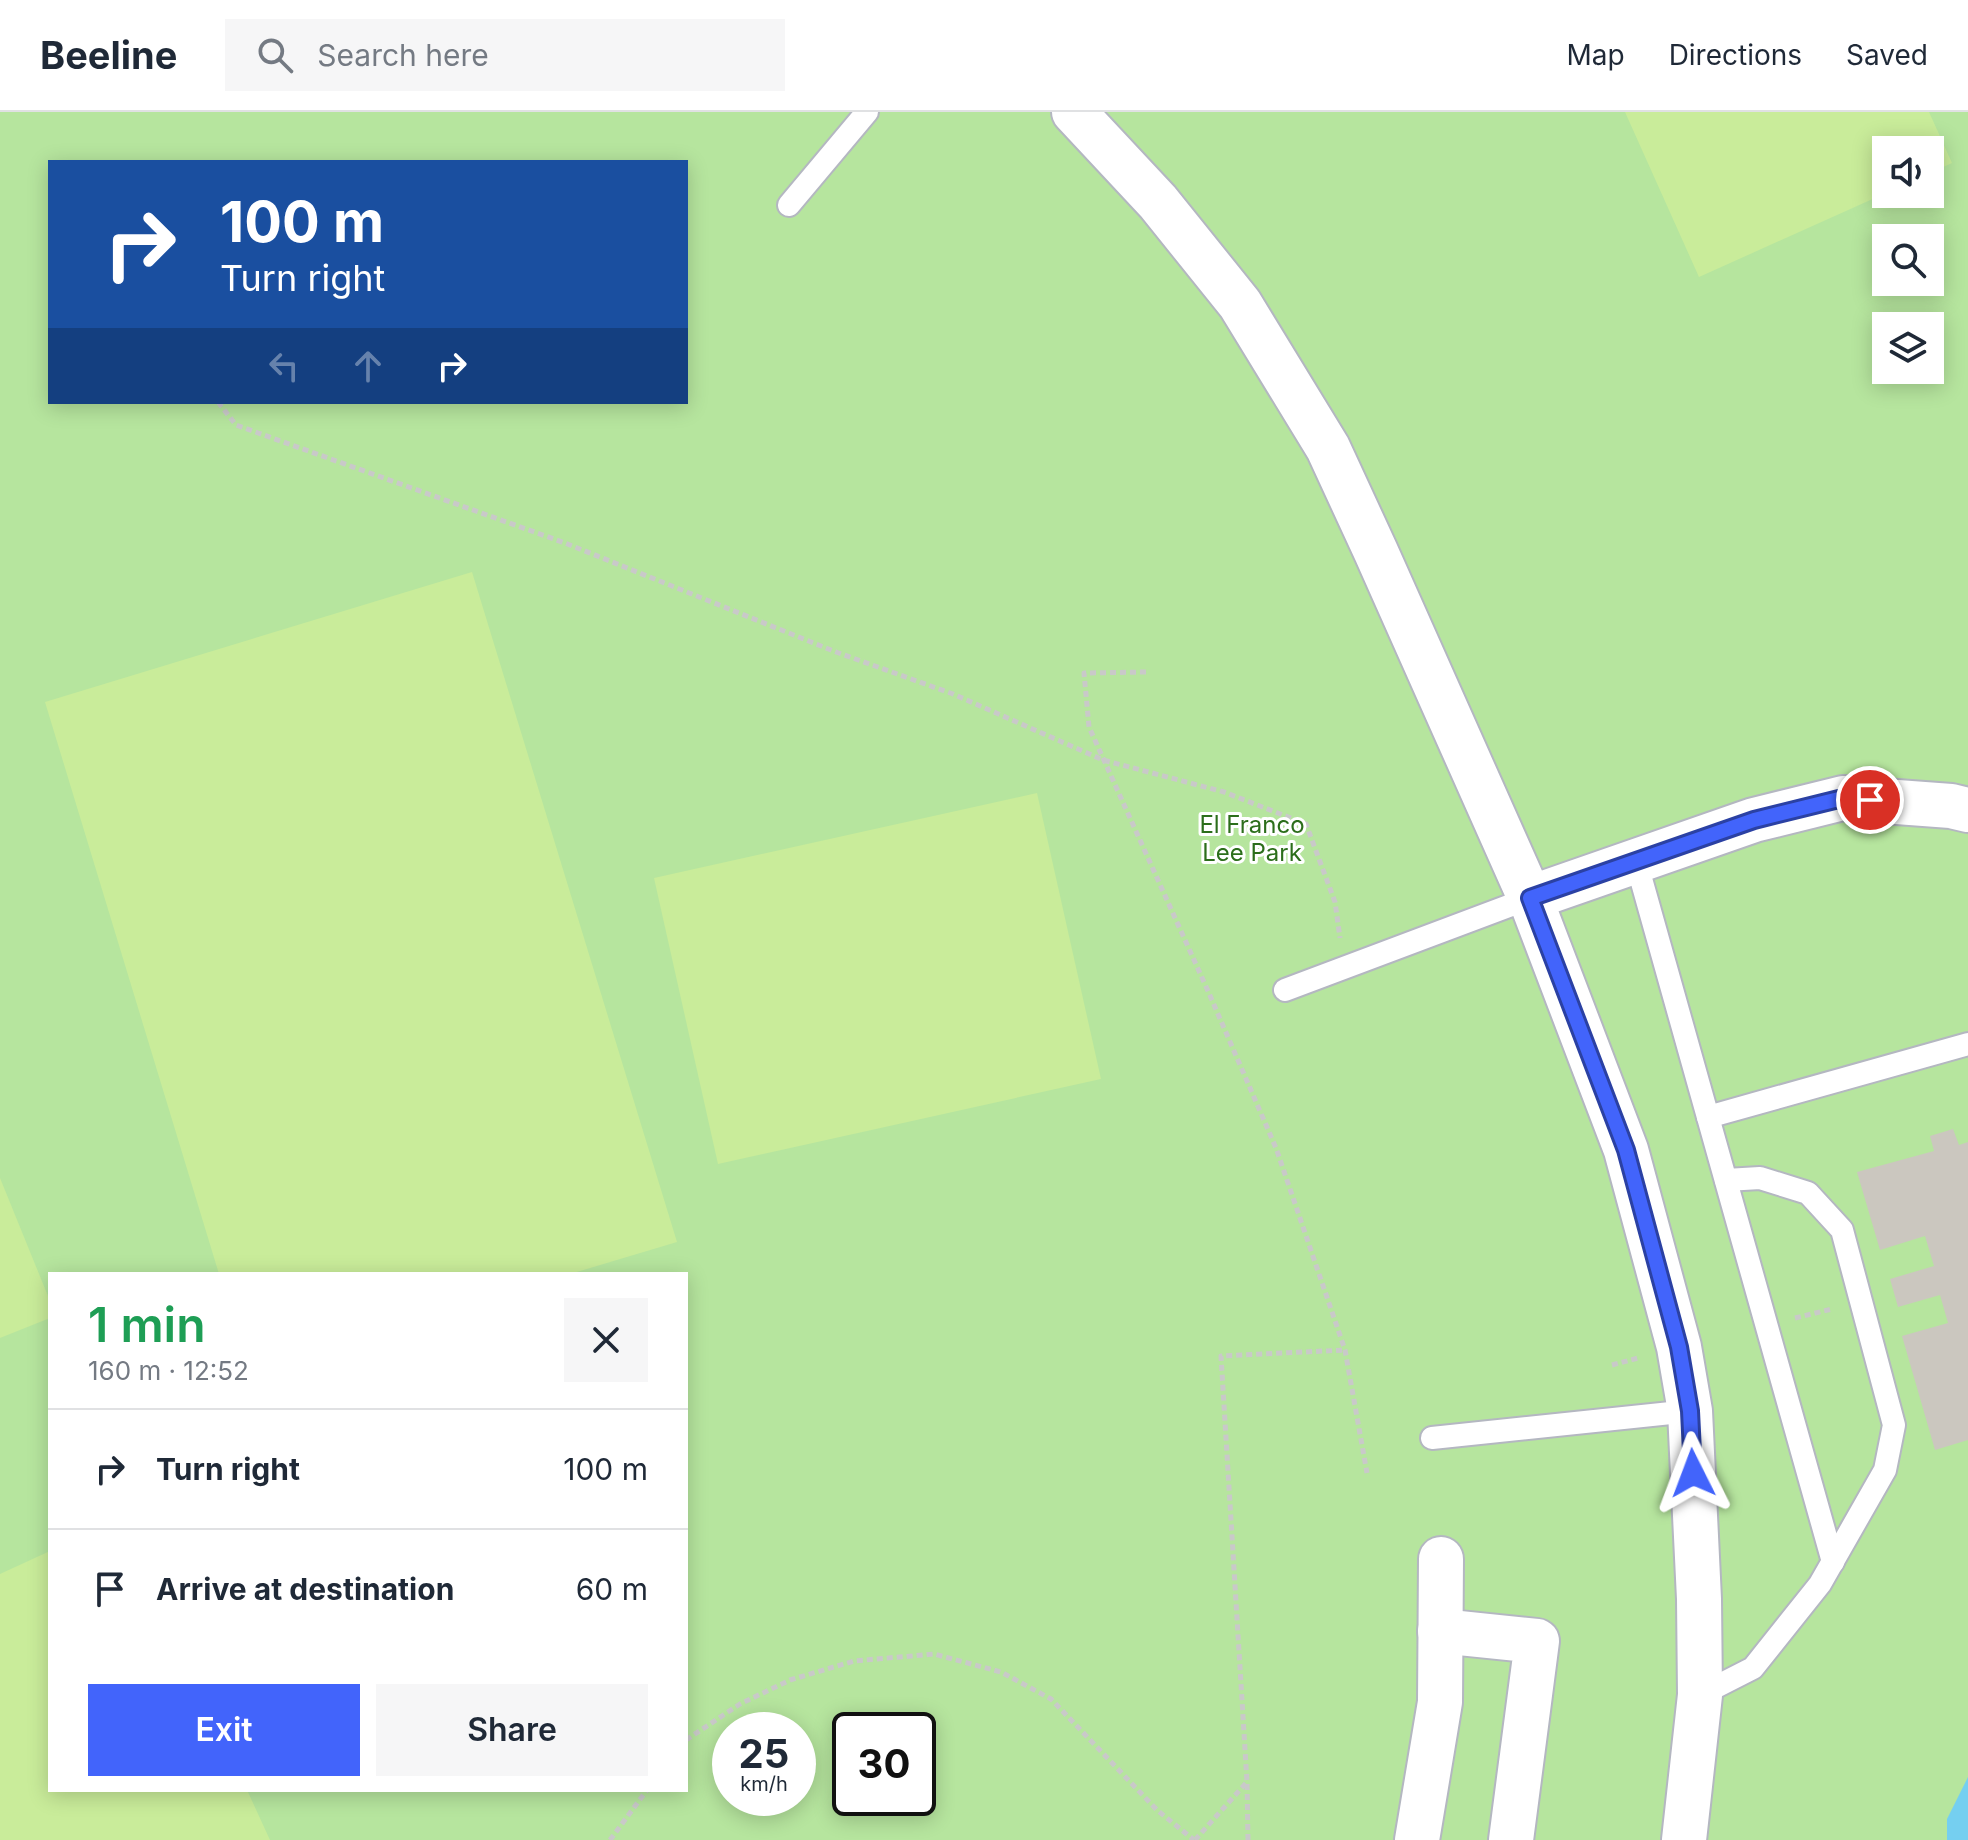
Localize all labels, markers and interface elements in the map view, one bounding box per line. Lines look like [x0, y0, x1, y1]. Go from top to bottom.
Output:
search box [225, 19, 785, 91]
text: Beeline [40, 32, 177, 78]
icon: search [253, 33, 297, 77]
text: Search here [317, 37, 489, 73]
text: Map [1566, 38, 1625, 72]
text: Directions [1669, 38, 1802, 72]
text: Saved [1846, 38, 1928, 72]
map controls [1872, 136, 1944, 384]
button: sound [1872, 136, 1944, 208]
text: 100 m [220, 188, 384, 256]
icon: right [88, 192, 192, 296]
button: search [1872, 224, 1944, 296]
text: Turn right [220, 256, 385, 300]
button: layers [1872, 312, 1944, 384]
icon: left [262, 344, 306, 388]
icon: ahead [346, 344, 390, 388]
icon: right [430, 344, 474, 388]
pin [1836, 766, 1904, 834]
icon: arrive [1848, 778, 1892, 822]
park label: El Franco Lee Park [1199, 810, 1305, 867]
text: 1 min [88, 1295, 206, 1354]
button: close [564, 1298, 648, 1382]
text: 160 m · 12:52 [88, 1355, 249, 1386]
position arrow [1651, 1431, 1735, 1515]
icon: right [88, 1447, 132, 1491]
text: Turn right [156, 1451, 300, 1487]
text: 100 m [563, 1451, 648, 1487]
icon: arrive [88, 1567, 132, 1611]
text: Arrive at destination [156, 1571, 454, 1607]
text: 60 m [576, 1571, 648, 1607]
button: Exit [88, 1684, 360, 1776]
button: Share [376, 1684, 648, 1776]
speed limit sign: 30 [832, 1712, 936, 1816]
text: 25 [739, 1729, 789, 1778]
text: km/h [740, 1772, 788, 1796]

